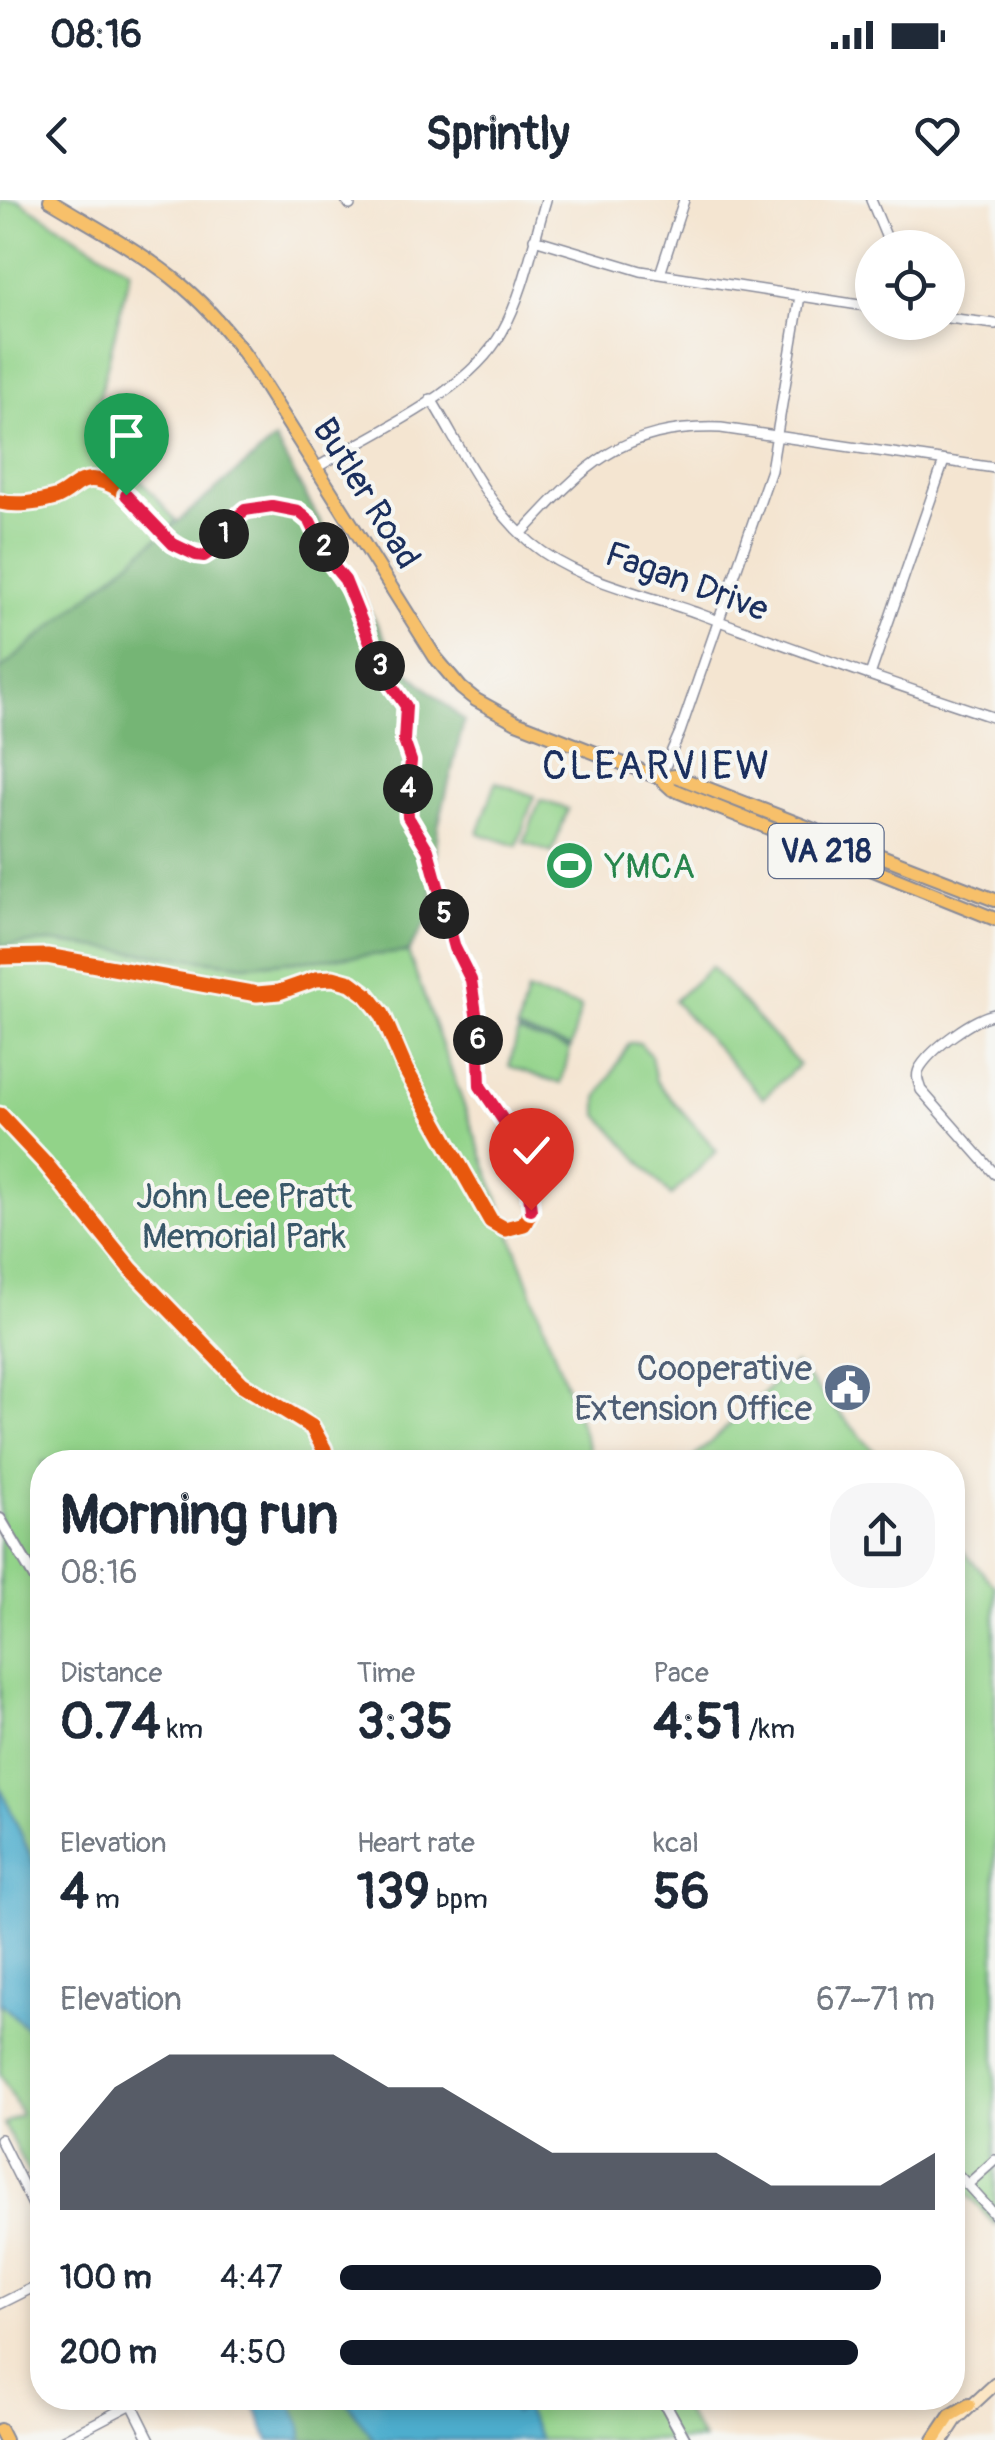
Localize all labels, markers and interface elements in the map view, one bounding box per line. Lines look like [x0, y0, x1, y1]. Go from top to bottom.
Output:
text: 08:16 [50, 11, 142, 59]
text: Sprintly [425, 107, 570, 163]
icon: back [30, 108, 85, 163]
icon: heart [910, 108, 965, 163]
map controls [855, 230, 965, 340]
button: locate [855, 230, 965, 340]
pin [84, 393, 169, 496]
icon: arrive [99, 408, 154, 463]
street label: Butler Road [303, 410, 430, 577]
pin: 1 [199, 509, 249, 559]
text: 1 [219, 516, 229, 551]
pin: 2 [299, 522, 349, 572]
text: 2 [316, 529, 332, 564]
street label: Fagan Drive [599, 532, 774, 632]
pin: 3 [355, 641, 405, 691]
text: 3 [372, 648, 388, 683]
district label: CLEARVIEW [542, 742, 772, 791]
pin: 4 [383, 764, 433, 814]
text: 4 [400, 771, 416, 806]
road number: VA 218 [768, 824, 884, 878]
sports icon: YMCA [544, 840, 596, 892]
place label: YMCA [604, 845, 695, 889]
pin: 5 [419, 889, 469, 939]
text: 5 [436, 896, 452, 931]
pin: 6 [453, 1015, 503, 1065]
text: 6 [470, 1022, 486, 1057]
pin [489, 1108, 574, 1211]
icon: check [504, 1123, 559, 1178]
park label: John Lee Pratt Memorial Park [136, 1175, 353, 1259]
place label: Cooperative Extension Office [574, 1347, 812, 1431]
public building icon: Cooperative Extension Office [821, 1362, 873, 1414]
text: Morning run [60, 1481, 338, 1550]
button: share [830, 1483, 935, 1588]
text: 08:16 [60, 1553, 138, 1593]
text: Distance [60, 1656, 162, 1691]
text: Time [357, 1656, 415, 1691]
text: Pace [653, 1656, 709, 1691]
text: 0.74 [60, 1691, 161, 1754]
text: 3:35 [357, 1691, 453, 1754]
text: 4:51 [653, 1691, 742, 1754]
text: km [161, 1712, 203, 1747]
text: /km [742, 1712, 795, 1747]
text: Elevation [60, 1826, 167, 1861]
text: Heart rate [357, 1826, 475, 1861]
text: kcal [653, 1826, 699, 1861]
text: 4 [60, 1861, 89, 1924]
text: 139 [357, 1861, 430, 1924]
text: 56 [653, 1861, 710, 1924]
text: m [89, 1882, 120, 1917]
text: bpm [430, 1882, 488, 1917]
text: Elevation [60, 1980, 182, 2020]
text: 67–71 m [816, 1980, 935, 2020]
text: 100 m [60, 2258, 152, 2298]
text: 4:47 [220, 2258, 283, 2298]
text: 200 m [60, 2333, 157, 2373]
text: 4:50 [220, 2333, 286, 2373]

